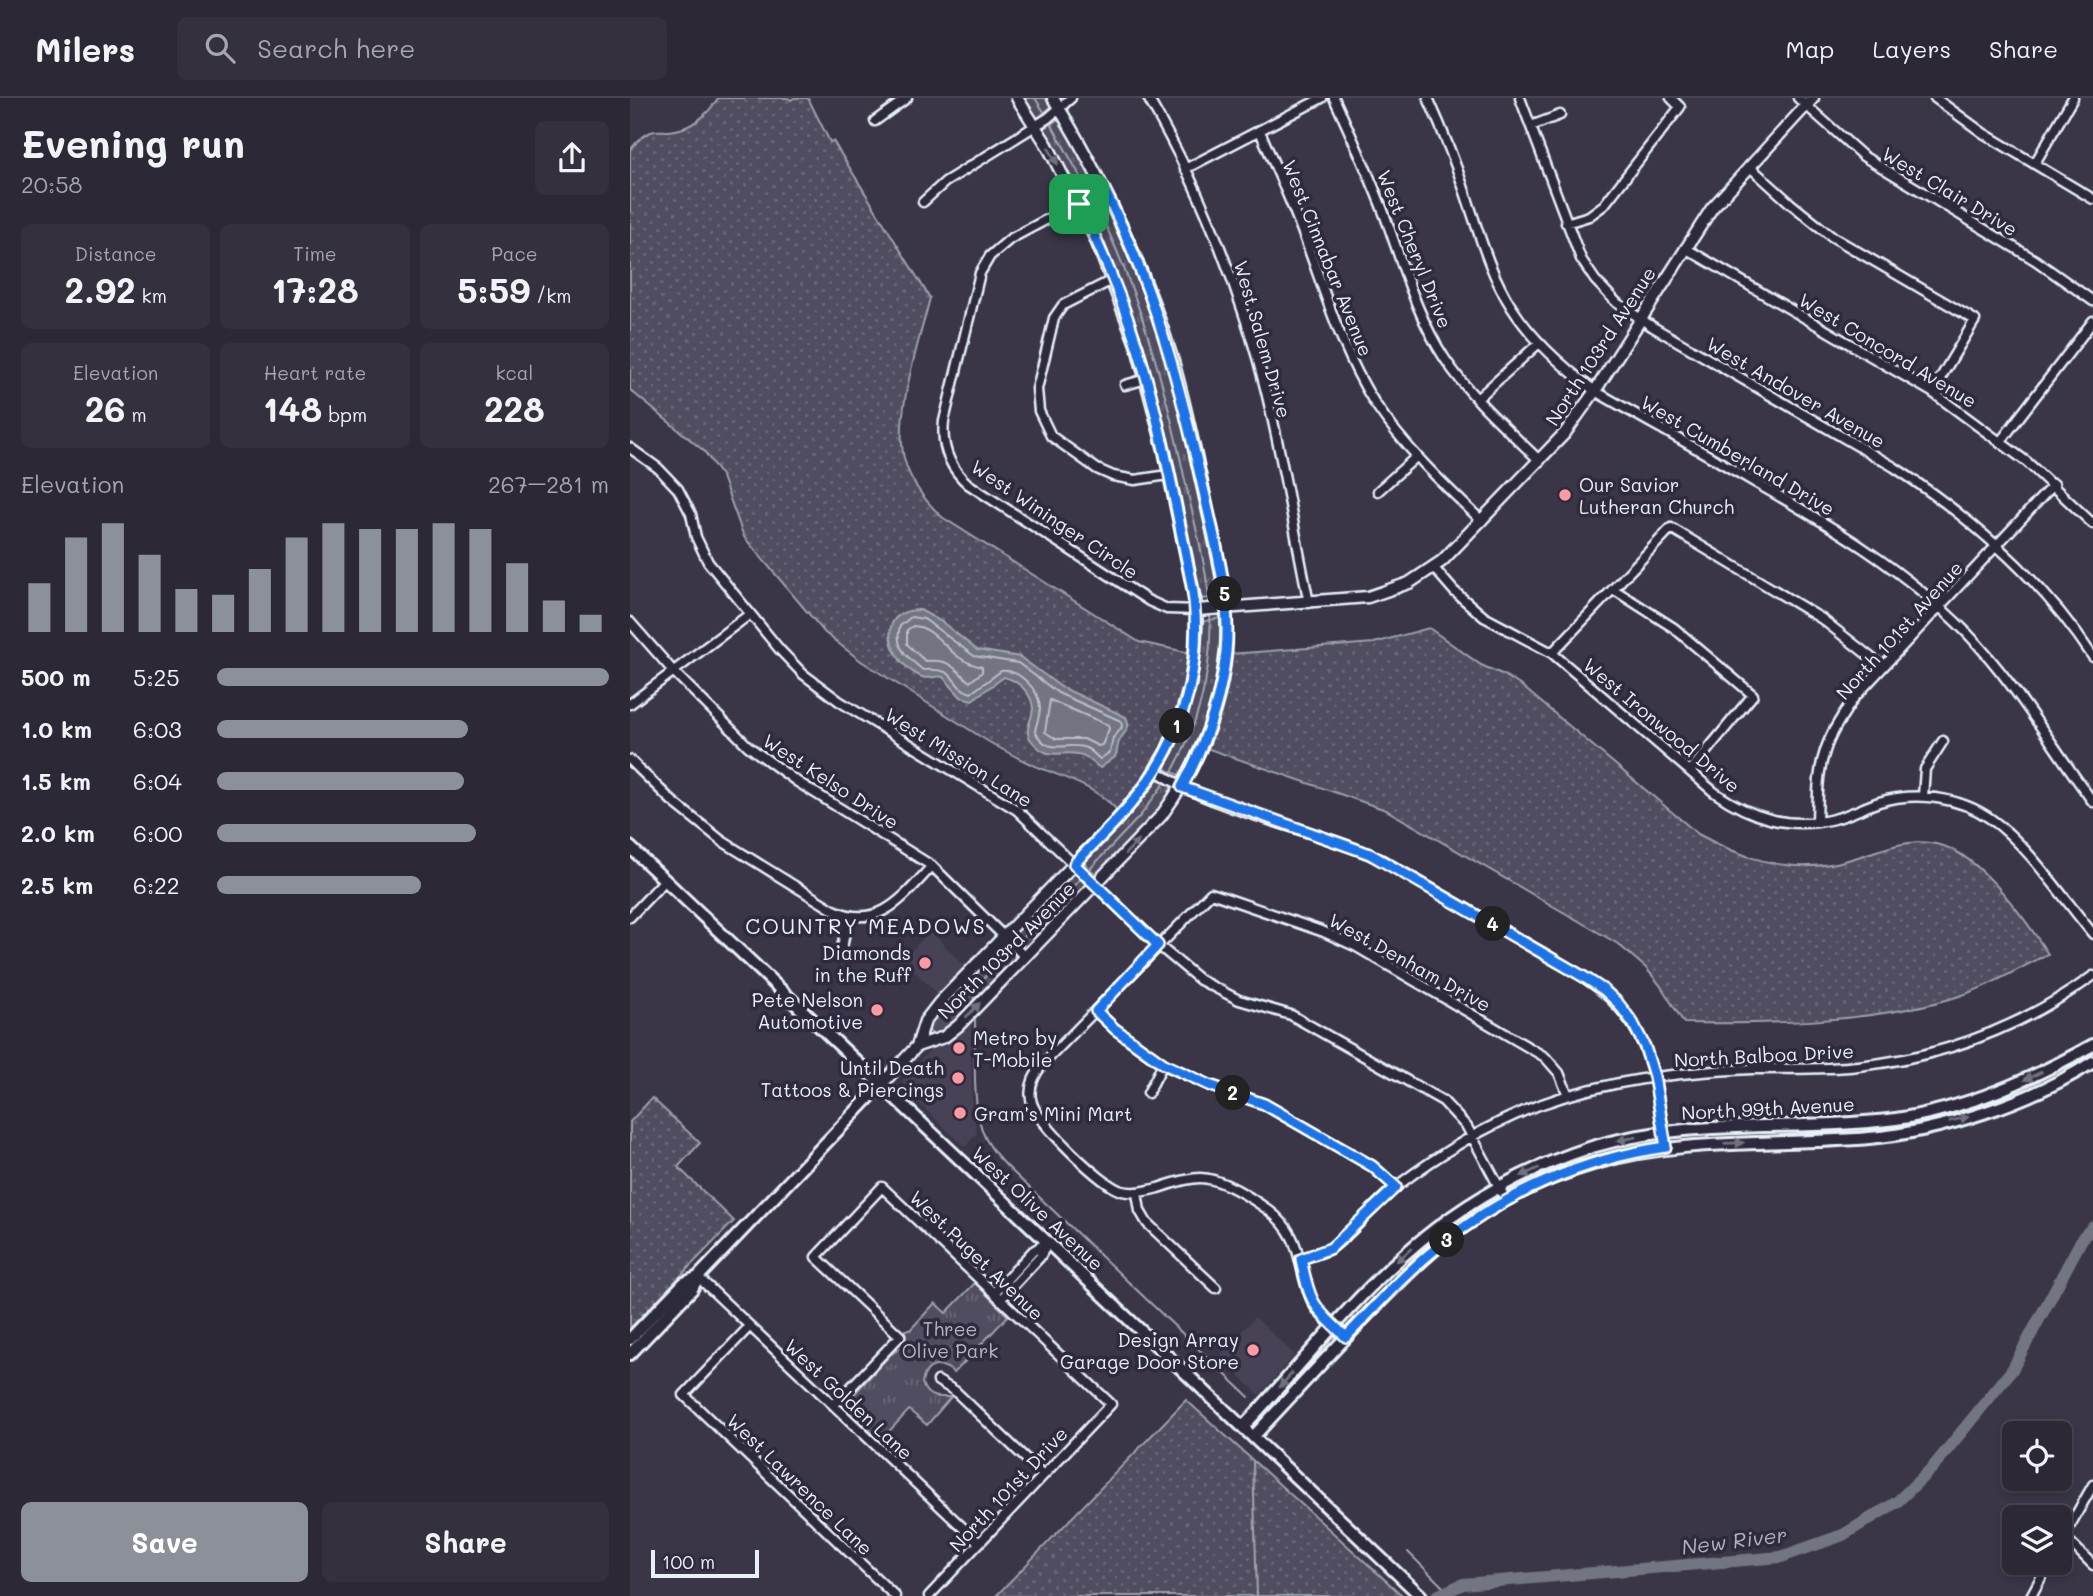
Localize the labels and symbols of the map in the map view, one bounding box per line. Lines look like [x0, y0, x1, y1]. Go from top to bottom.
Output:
street label: West Clair Drive [1878, 141, 2022, 241]
one-way arrow [1047, 147, 1059, 166]
street label: West Cinnabar Avenue [1277, 156, 1379, 360]
street label: West Cheryl Drive [1372, 166, 1458, 332]
pin [1049, 174, 1109, 234]
street label: West Salem Drive [1229, 257, 1297, 421]
street label: North 103rd Avenue [1539, 262, 1661, 430]
street label: West Concord Avenue [1794, 287, 1982, 413]
street label: West Andover Avenue [1702, 331, 1890, 453]
street label: West Cumberland Drive [1636, 389, 1840, 521]
street label: West Wininger Circle [967, 454, 1143, 584]
place label: Our Savior Lutheran Church [1579, 472, 1734, 519]
marker: Our Savior Lutheran Church [1557, 487, 1573, 503]
street label: North 101st Avenue [1830, 555, 1968, 705]
pin: 5 [1208, 576, 1242, 612]
street label: West Ironwood Drive [1578, 652, 1746, 798]
street label: West Mission Lane [881, 702, 1037, 812]
pin: 1 [1160, 708, 1194, 744]
street label: West Kelso Drive [758, 728, 904, 834]
one-way arrow [1123, 839, 1140, 856]
street label: North 103rd Avenue [932, 876, 1080, 1024]
pin: 4 [1476, 906, 1510, 942]
street label: West Denham Drive [1325, 907, 1495, 1017]
district label: COUNTRY MEADOWS [745, 912, 987, 939]
place label: Diamonds in the Ruff [814, 940, 912, 987]
marker: Diamonds in the Ruff [917, 955, 933, 971]
place label: Pete Nelson Automotive [752, 987, 863, 1034]
marker: Pete Nelson Automotive [869, 1002, 885, 1018]
one-way arrow [965, 1002, 982, 1019]
place label: Metro by T-Mobile [973, 1025, 1057, 1072]
street label: North Balboa Drive [1674, 1038, 1854, 1072]
marker: Metro by T-Mobile [951, 1040, 967, 1056]
place label: Until Death Tattoos & Piercings [761, 1055, 944, 1102]
marker: Until Death Tattoos & Piercings [950, 1070, 966, 1086]
one-way arrow [2022, 1071, 2043, 1082]
pin: 2 [1216, 1076, 1250, 1110]
street label: North 99th Avenue [1681, 1091, 1855, 1125]
place label: Gram's Mini Mart [974, 1101, 1132, 1126]
marker: Gram's Mini Mart [952, 1105, 968, 1121]
one-way arrow [1949, 1113, 1971, 1124]
one-way arrow [1616, 1133, 1638, 1144]
one-way arrow [1723, 1138, 1745, 1149]
street label: West Olive Avenue [967, 1140, 1109, 1276]
one-way arrow [1520, 1166, 1540, 1178]
street label: West Puget Avenue [905, 1184, 1049, 1326]
pin: 3 [1430, 1222, 1464, 1258]
one-way arrow [1395, 1247, 1413, 1263]
park label: Three Olive Park [902, 1316, 998, 1363]
place label: Design Array Garage Door Store [1060, 1327, 1239, 1374]
street label: West Golden Lane [779, 1333, 919, 1465]
marker: Design Array Garage Door Store [1245, 1342, 1261, 1358]
one-way arrow [1278, 1371, 1294, 1389]
street label: West Lawrence Lane [722, 1408, 878, 1560]
street label: North 101st Drive [943, 1421, 1073, 1557]
water label: New River [1680, 1520, 1788, 1560]
scale bar [651, 1547, 760, 1579]

